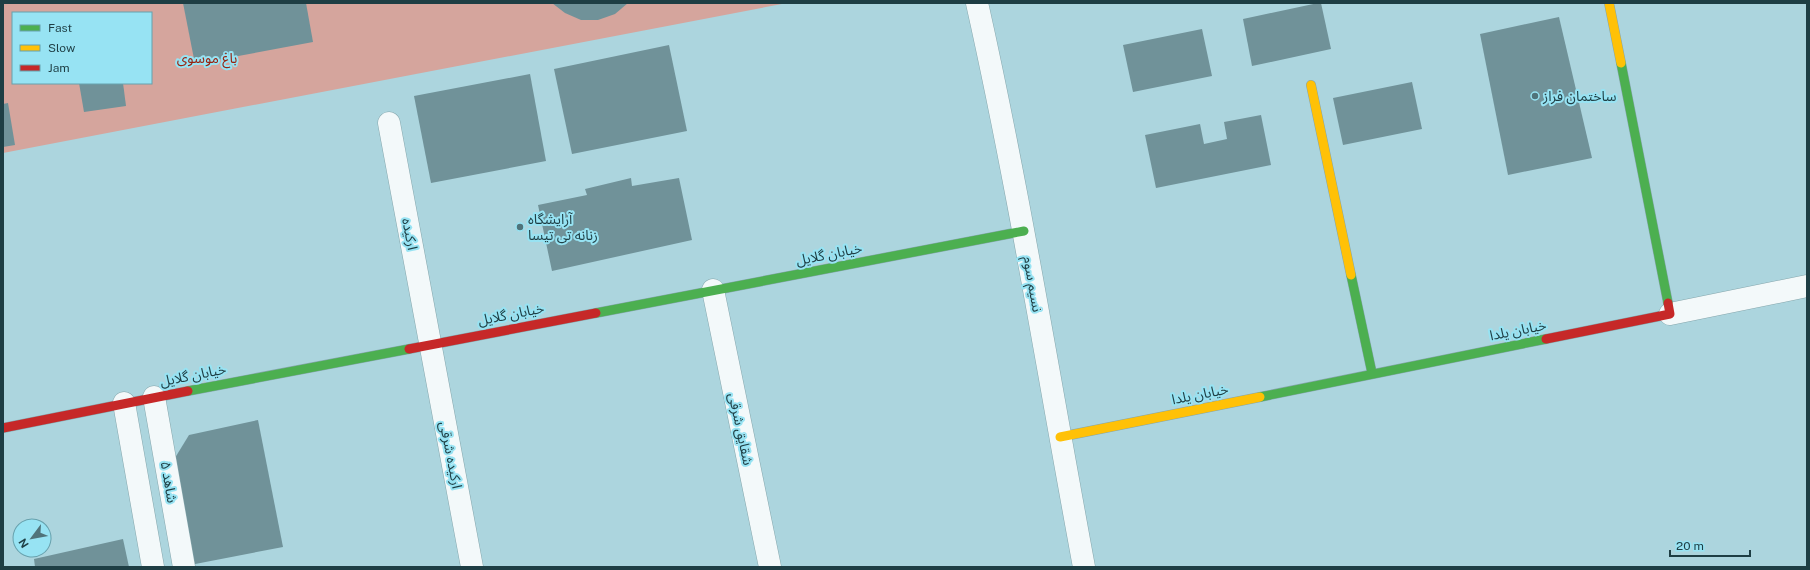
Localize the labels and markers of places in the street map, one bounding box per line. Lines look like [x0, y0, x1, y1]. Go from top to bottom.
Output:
place label: ساختمان فراز [1542, 88, 1617, 105]
marker: ساختمان فراز [1530, 91, 1540, 101]
place label: آرایشگاه زنانه تی تیسا [528, 211, 598, 244]
marker: آرایشگاه زنانه تی تیسا [515, 222, 525, 232]

